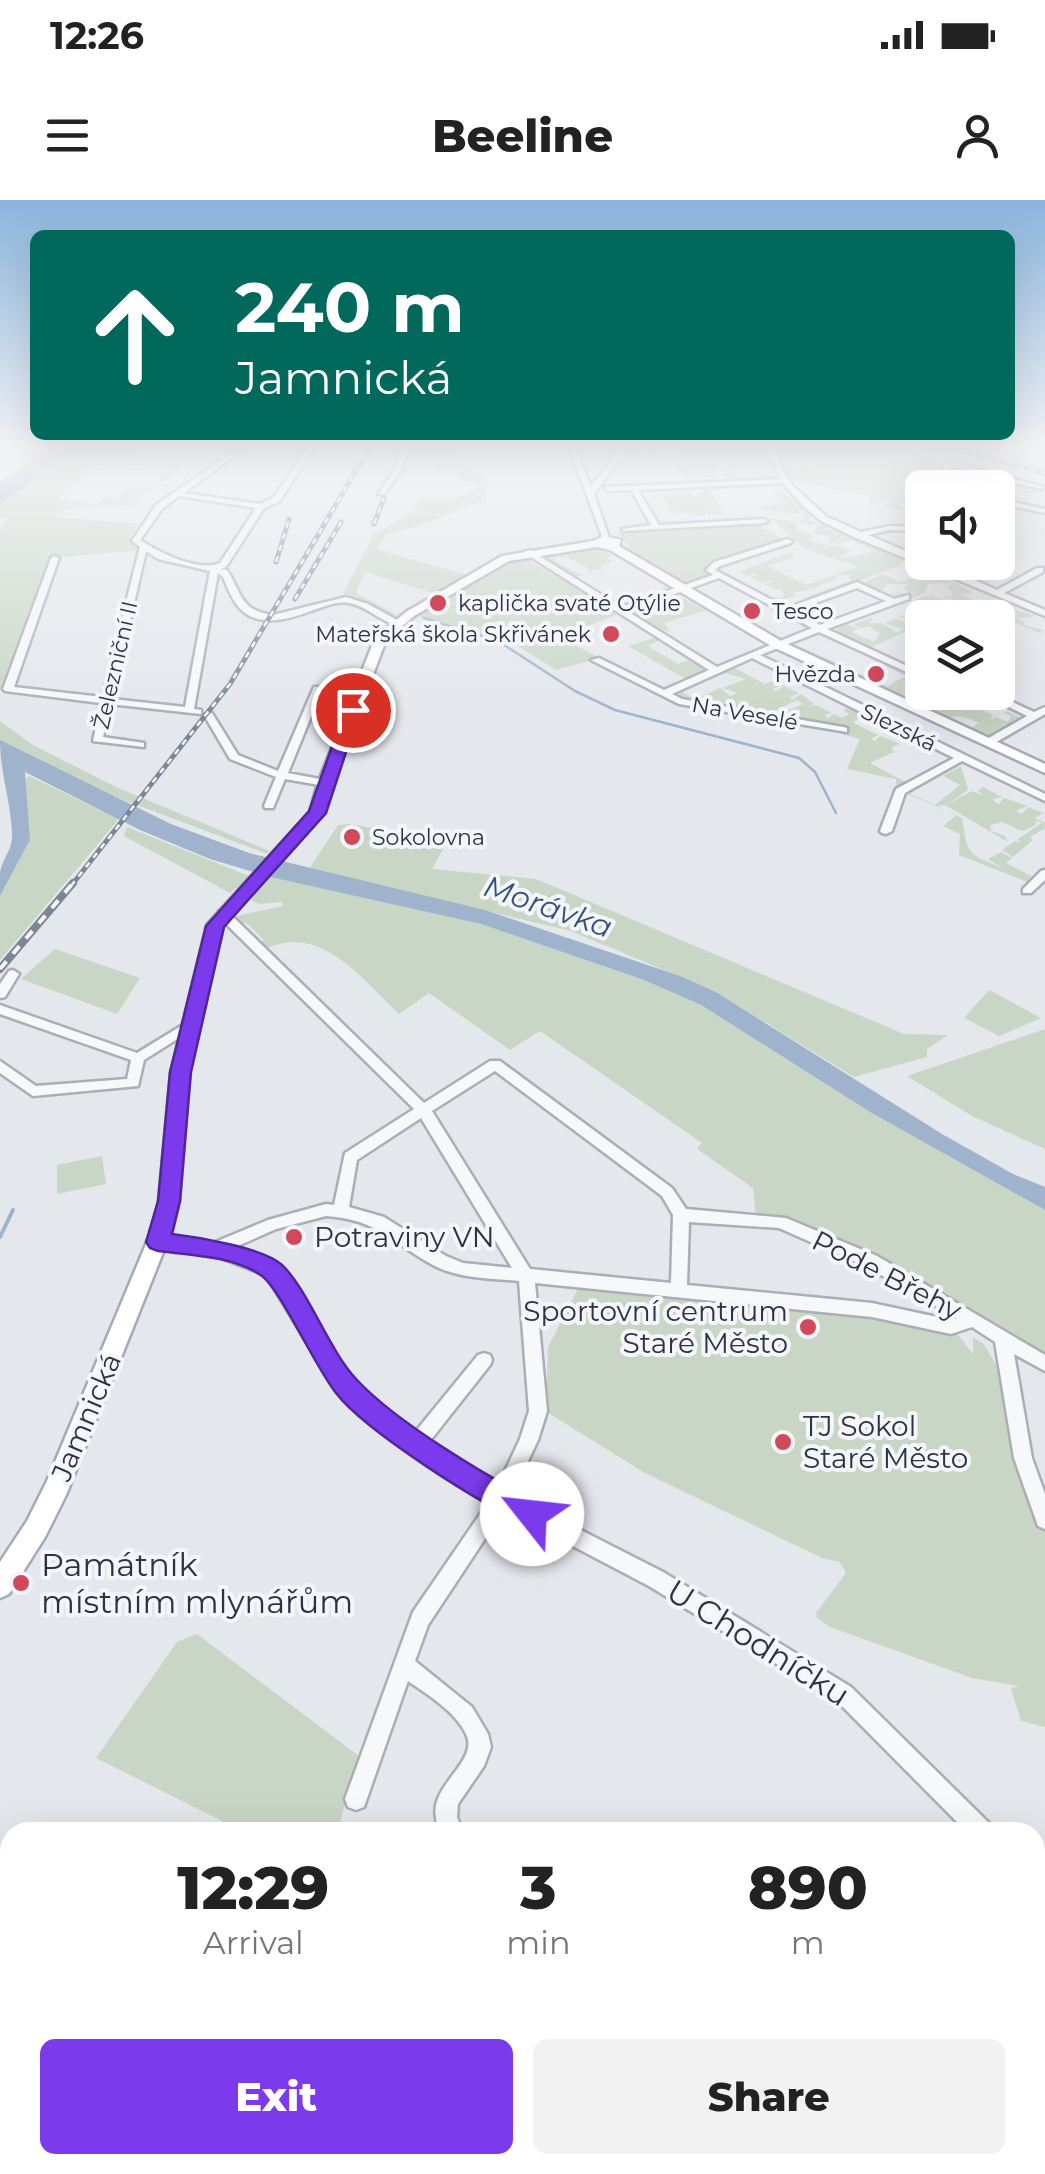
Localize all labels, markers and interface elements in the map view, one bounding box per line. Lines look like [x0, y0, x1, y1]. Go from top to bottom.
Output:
text: 12:26 [50, 12, 144, 59]
icon: menu [40, 108, 95, 163]
text: Beeline [432, 108, 613, 163]
icon: person [950, 108, 1005, 163]
text: 240 m [235, 264, 465, 350]
icon: ahead [70, 270, 200, 400]
text: Jamnická [235, 350, 452, 405]
map controls [905, 470, 1015, 710]
button: sound [905, 470, 1015, 580]
place label: kaplička svaté Otýlie [458, 590, 681, 617]
marker: kaplička svaté Otýlie [427, 592, 449, 614]
street label: Železniční II [88, 598, 143, 732]
place label: Tesco [772, 598, 833, 625]
marker: Tesco [741, 600, 763, 622]
button: layers [905, 600, 1015, 710]
place label: Mateřská škola Skřivánek [315, 621, 592, 648]
marker: Mateřská škola Skřivánek [600, 623, 622, 645]
place label: Hvězda [774, 661, 856, 688]
marker: Hvězda [865, 663, 887, 685]
pin [311, 668, 396, 753]
icon: arrive [326, 683, 381, 738]
street label: Na Veselé [690, 691, 800, 736]
street label: Slezská [857, 698, 941, 757]
place label: Sokolovna [372, 824, 485, 851]
marker: Sokolovna [341, 826, 363, 848]
water label: Morávka [479, 867, 617, 946]
place label: Potraviny VN [314, 1220, 495, 1254]
street label: Pode Břehy [807, 1223, 968, 1328]
marker: Potraviny VN [283, 1226, 305, 1248]
place label: Sportovní centrum Staré Město [523, 1294, 788, 1360]
marker: Sportovní centrum Staré Město [797, 1316, 819, 1338]
street label: Jamnická [44, 1348, 128, 1487]
place label: TJ Sokol Staré Město [803, 1409, 968, 1475]
marker: TJ Sokol Staré Město [772, 1431, 794, 1453]
position arrow [480, 1462, 584, 1566]
place label: Památník místním mlynářům [41, 1545, 353, 1621]
street label: U Chodníčku [660, 1571, 857, 1714]
marker: Památník místním mlynářům [10, 1572, 32, 1594]
text: 12:29 [177, 1851, 329, 1924]
text: 3 [520, 1851, 557, 1924]
text: 890 [748, 1851, 868, 1924]
text: Arrival [203, 1923, 304, 1962]
text: min [506, 1923, 571, 1962]
text: m [791, 1923, 825, 1962]
button: Exit [40, 2039, 513, 2154]
button: Share [533, 2039, 1005, 2154]

